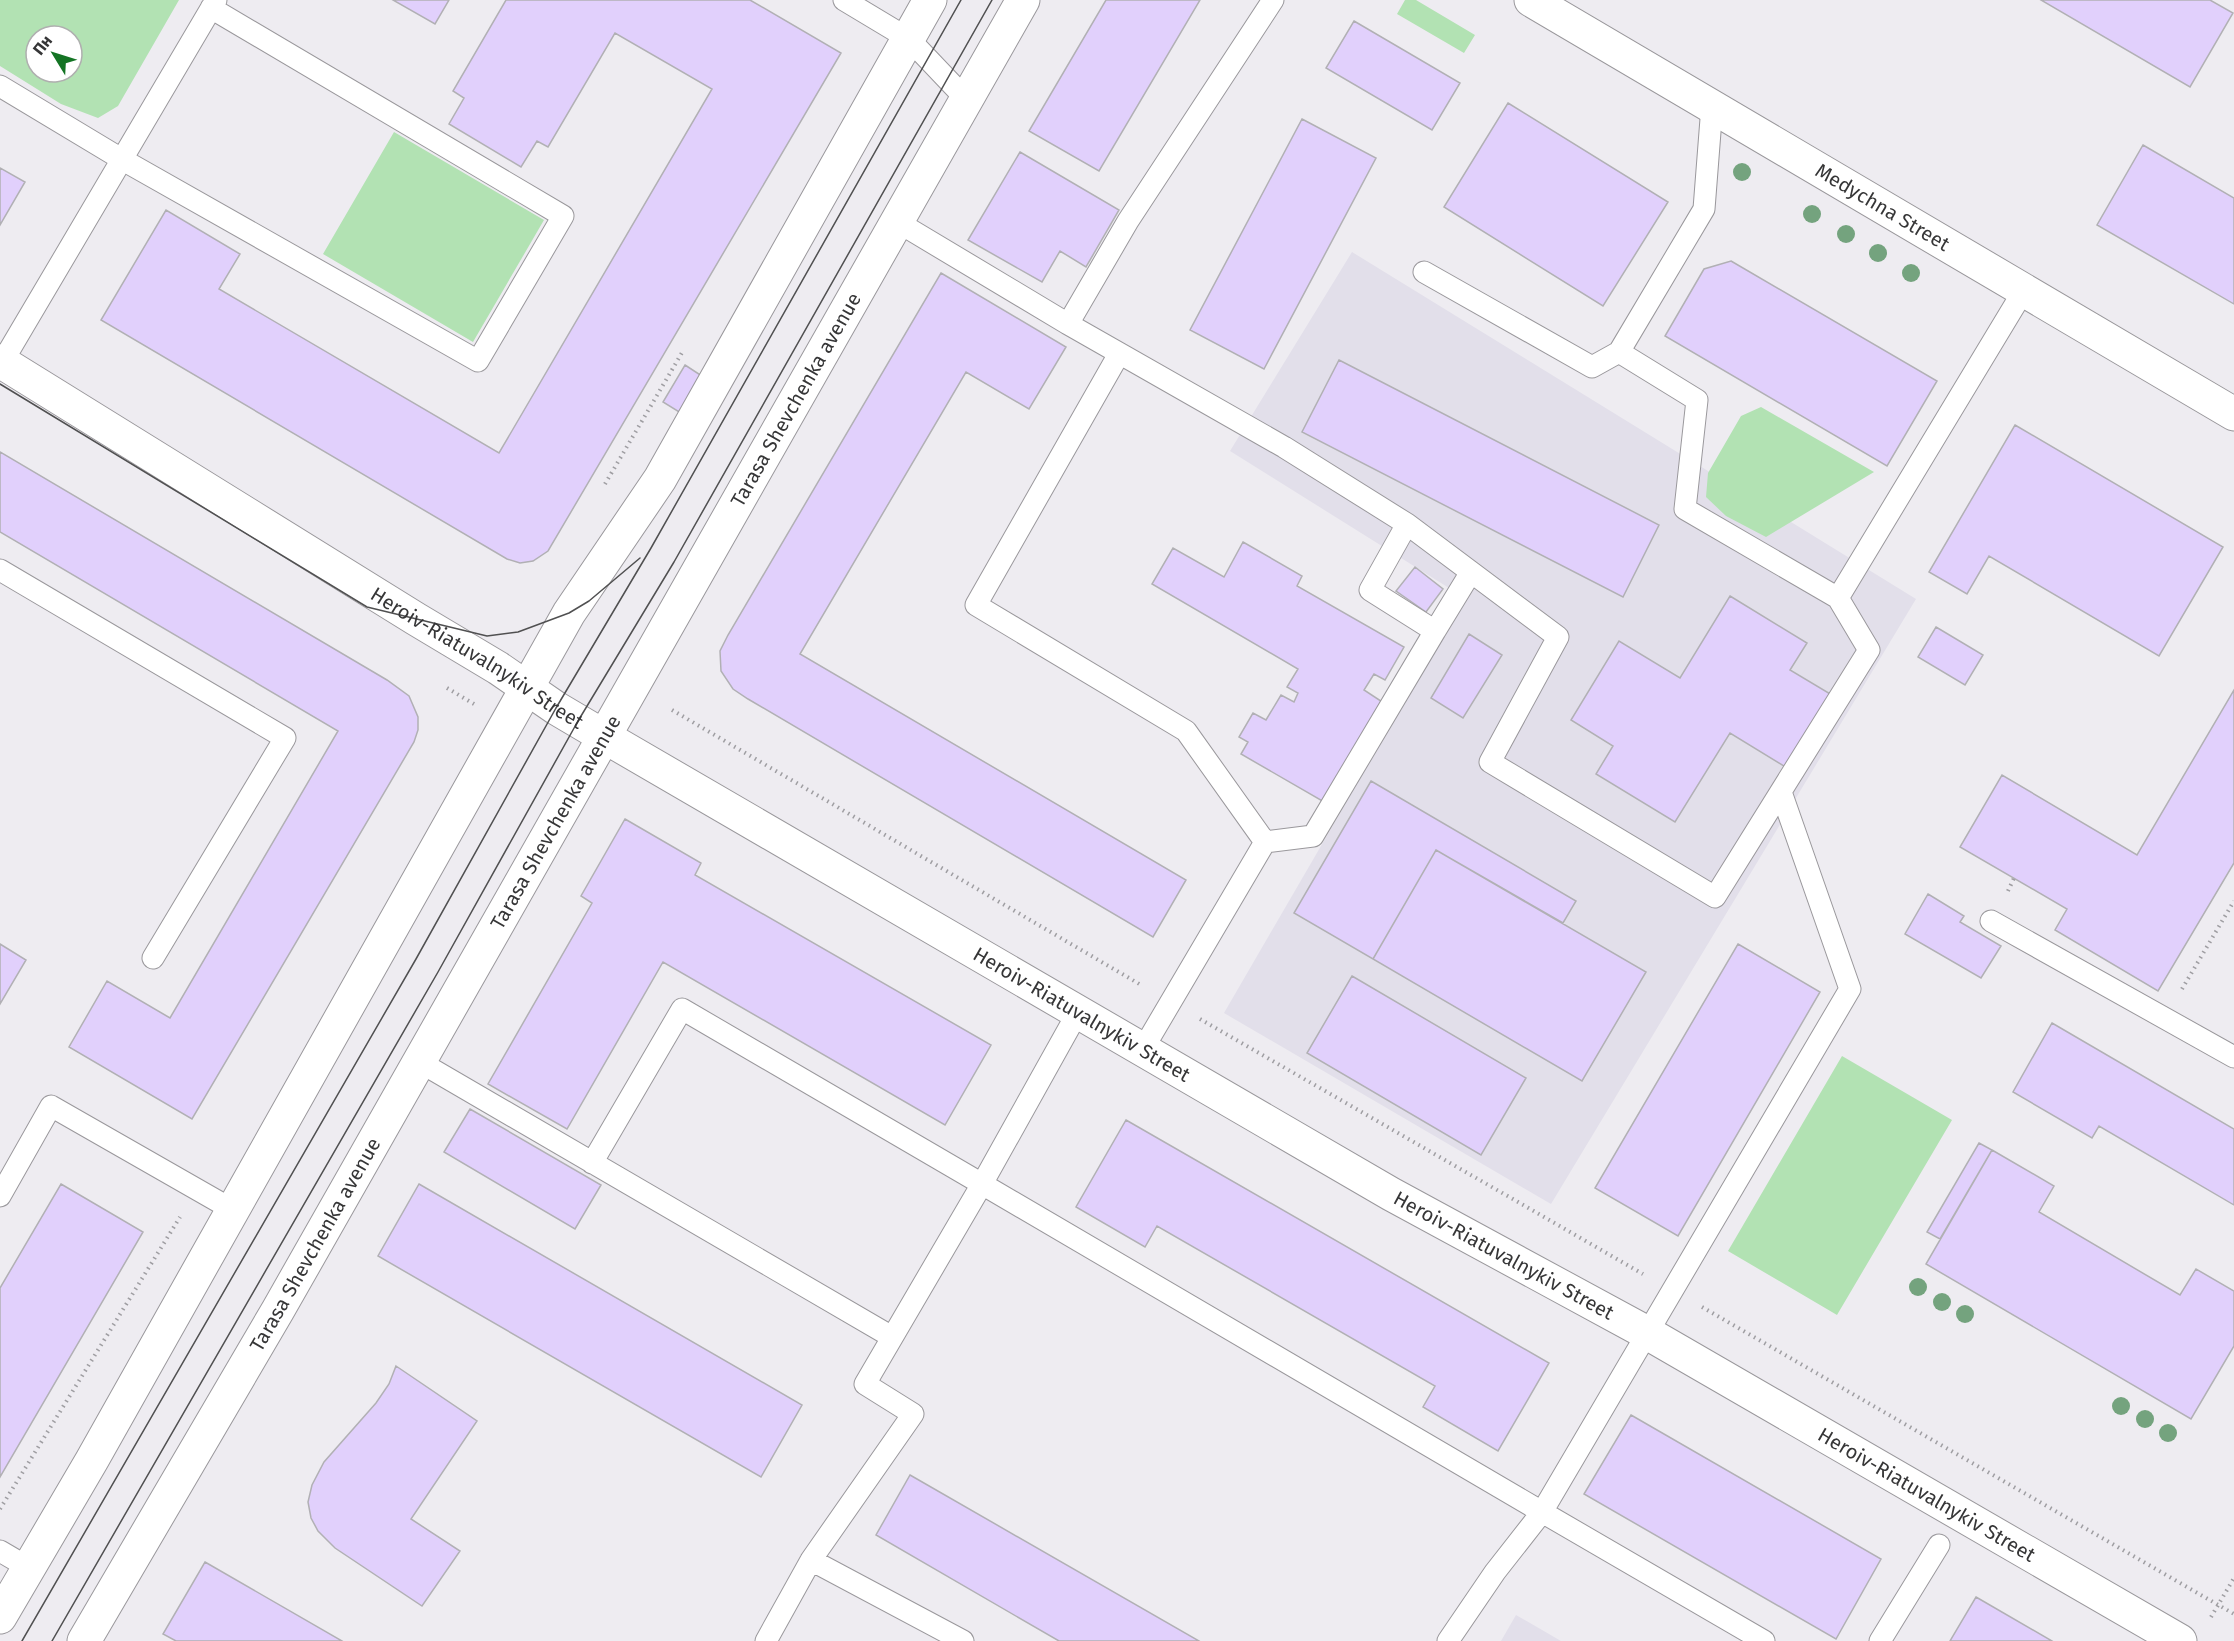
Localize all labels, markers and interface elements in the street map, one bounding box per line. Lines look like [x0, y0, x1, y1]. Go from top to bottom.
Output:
north arrow [24, 24, 84, 84]
text: Пн [29, 31, 56, 59]
street label: Medychna Street [1811, 158, 1955, 256]
street label: Tarasa Shevchenka avenue [725, 288, 866, 511]
street label: Heroiv-Riatuvalnykiv Street [366, 582, 589, 734]
street label: Tarasa Shevchenka avenue [485, 711, 626, 933]
street label: Heroiv-Riatuvalnykiv Street [969, 942, 1195, 1087]
street label: Tarasa Shevchenka avenue [245, 1133, 386, 1356]
street label: Heroiv-Riatuvalnykiv Street [1390, 1186, 1619, 1325]
street label: Heroiv-Riatuvalnykiv Street [1814, 1422, 2040, 1567]

